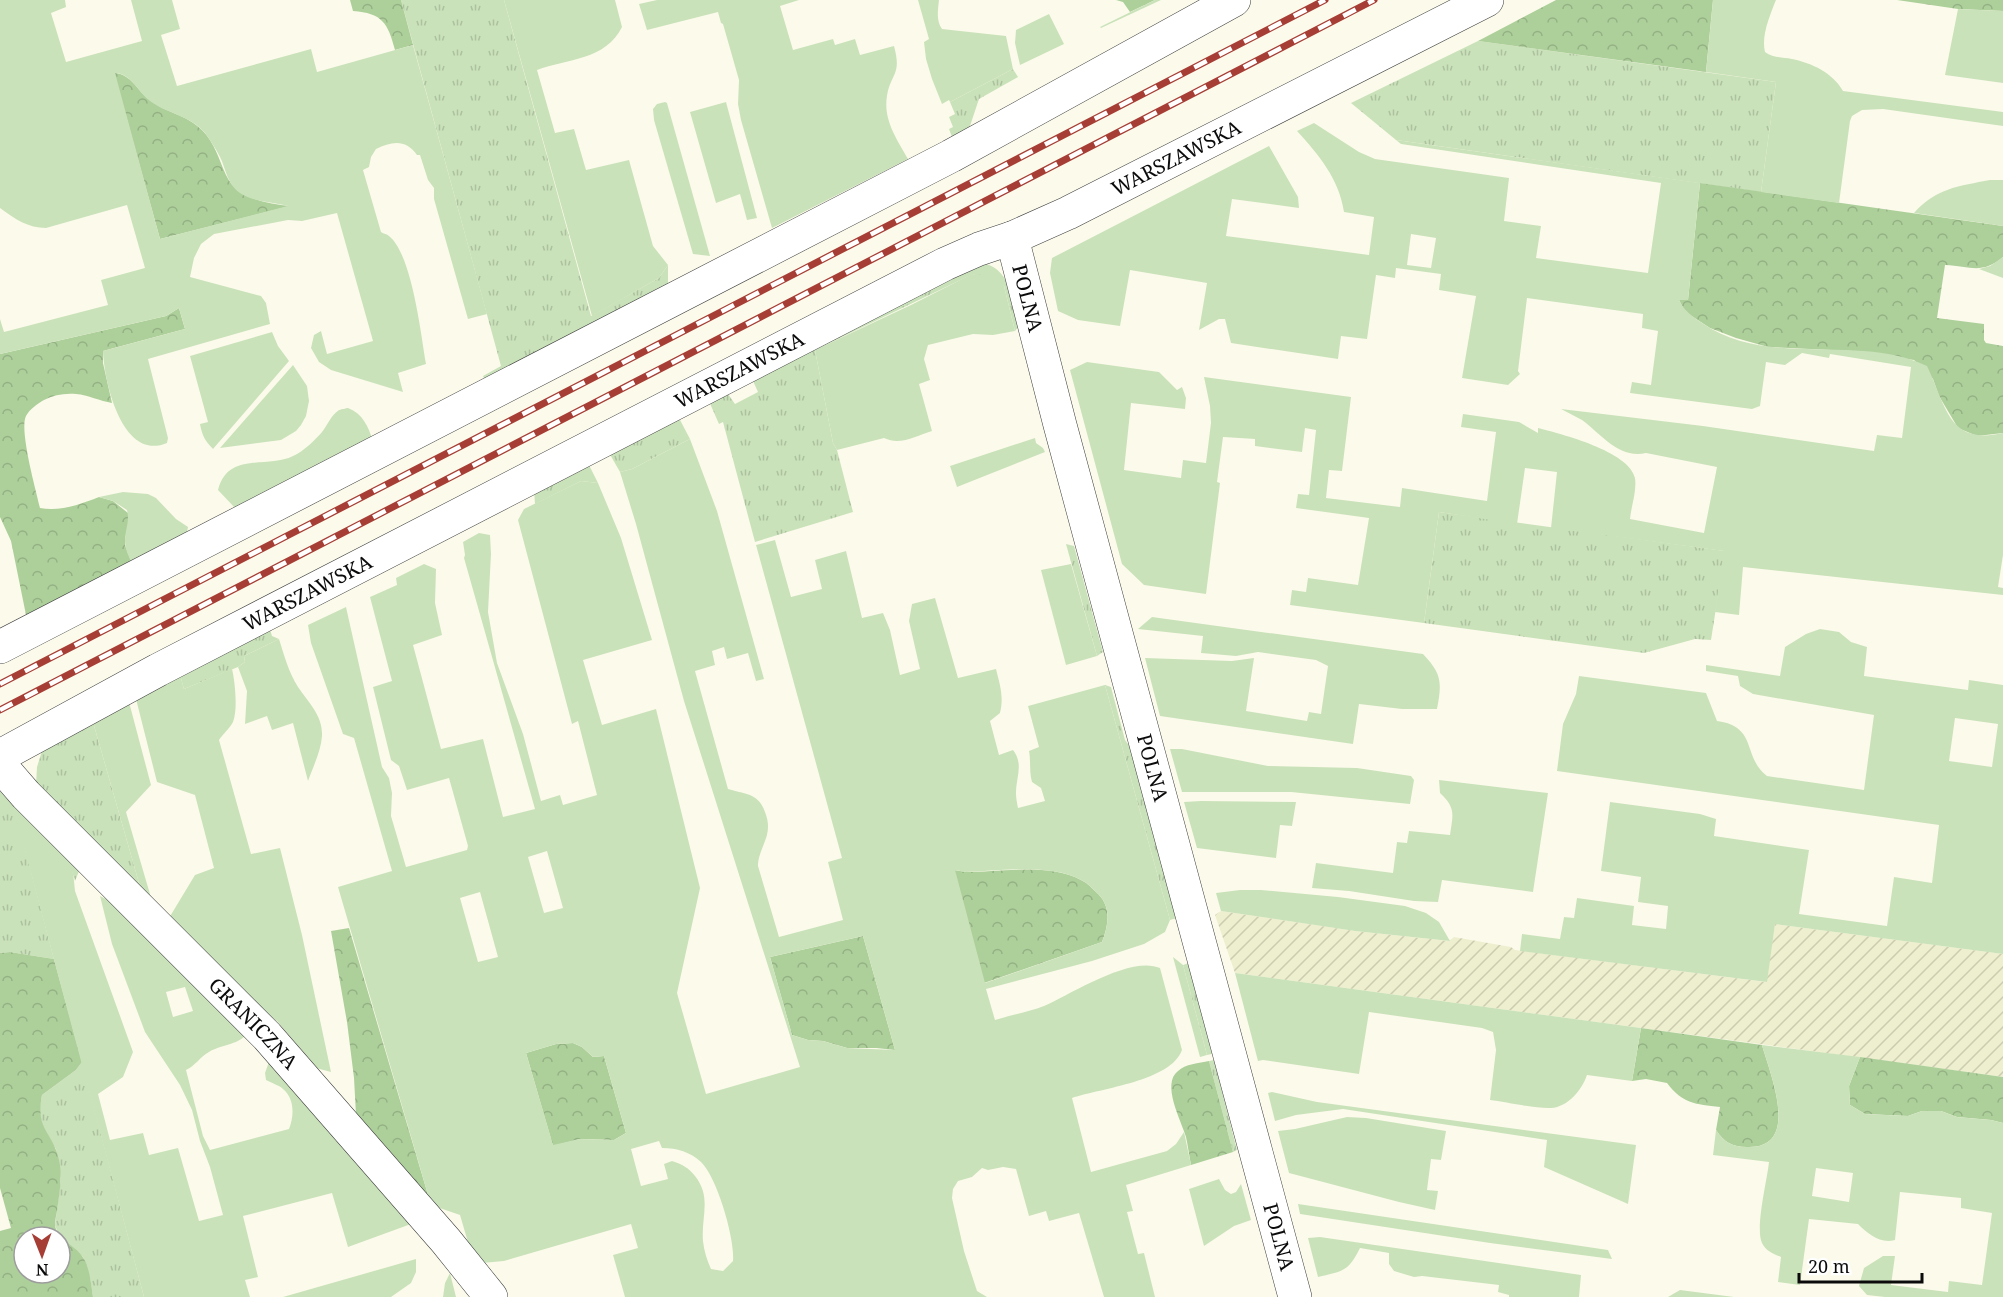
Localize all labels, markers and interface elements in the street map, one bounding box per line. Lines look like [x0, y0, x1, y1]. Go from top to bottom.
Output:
street label: WARSZAWSKA [1106, 113, 1246, 202]
street label: POLNA [1006, 261, 1050, 335]
street label: WARSZAWSKA [670, 325, 809, 414]
street label: WARSZAWSKA [238, 547, 377, 637]
street label: POLNA [1131, 731, 1175, 805]
street label: GRANICZNA [203, 971, 305, 1076]
street label: POLNA [1257, 1200, 1302, 1274]
north arrow [12, 1225, 72, 1285]
scale bar [1799, 1246, 1922, 1284]
text: 20 m [1808, 1254, 1850, 1278]
text: N [35, 1259, 49, 1281]

